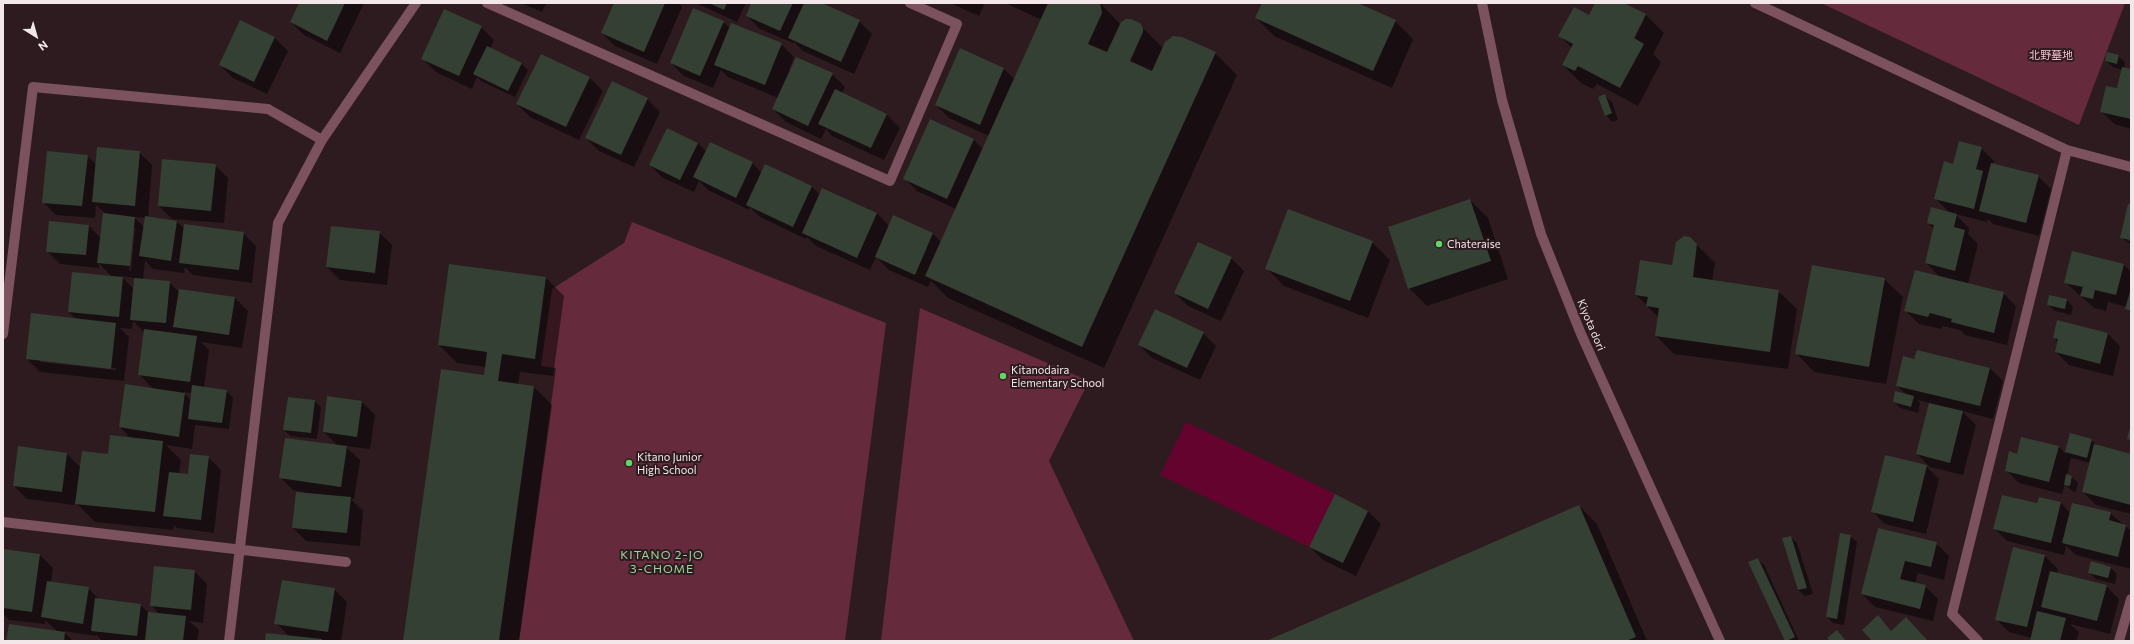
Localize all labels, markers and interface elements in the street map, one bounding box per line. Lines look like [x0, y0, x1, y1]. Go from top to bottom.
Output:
north arrow [16, 16, 56, 56]
text: N [36, 38, 51, 54]
park label: 北野墓地 [2029, 48, 2073, 62]
place label: Chateraise [1447, 237, 1500, 251]
marker: Chateraise [1434, 239, 1444, 249]
street label: Kiyota dori [1574, 297, 1608, 353]
place label: Kitanodaira Elementary School [1011, 363, 1104, 389]
marker: Kitanodaira Elementary School [998, 371, 1008, 381]
place label: Kitano Junior High School [637, 450, 702, 476]
marker: Kitano Junior High School [624, 458, 634, 468]
district label: KITANO 2-JO 3-CHOME [620, 548, 704, 576]

